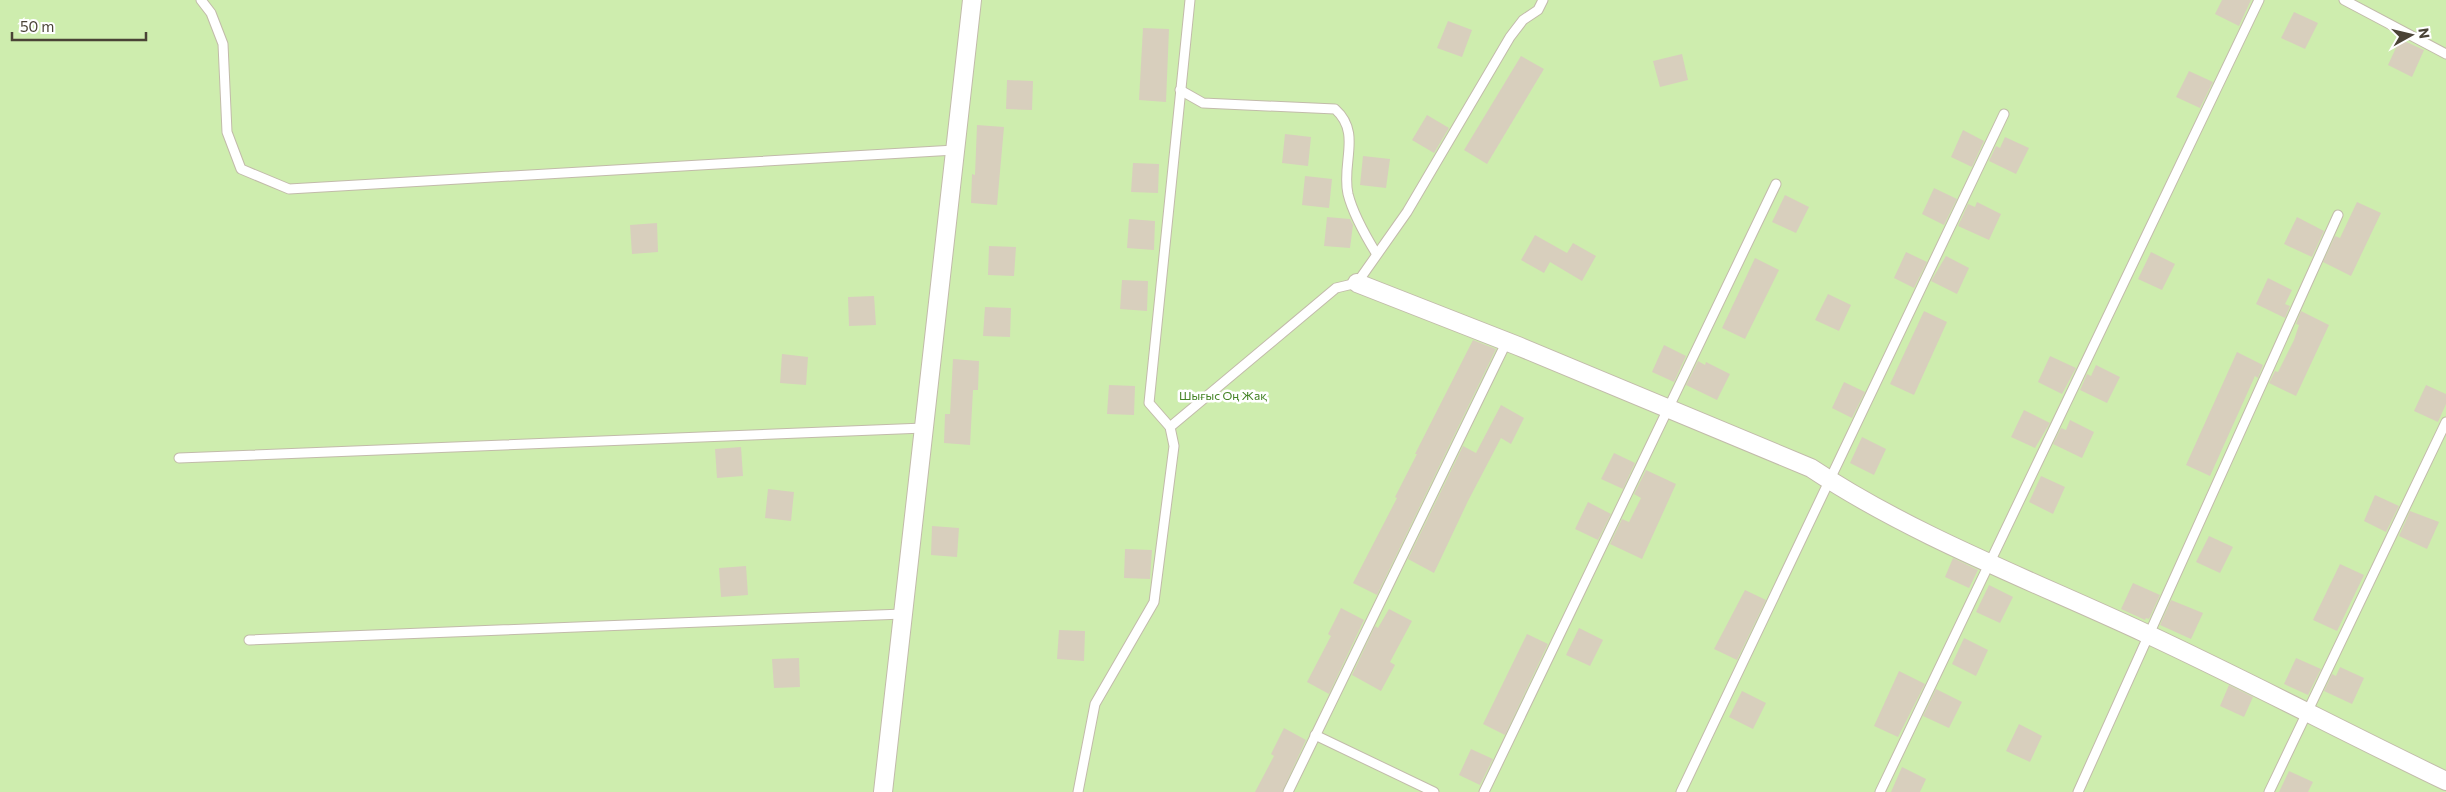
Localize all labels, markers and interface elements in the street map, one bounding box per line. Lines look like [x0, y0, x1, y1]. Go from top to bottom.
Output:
scale bar [12, 10, 146, 42]
north arrow [2386, 10, 2436, 60]
text: 50 m [20, 17, 54, 35]
text: N [2415, 27, 2434, 40]
park label: Шығыс Оң Жақ [1179, 388, 1267, 402]

